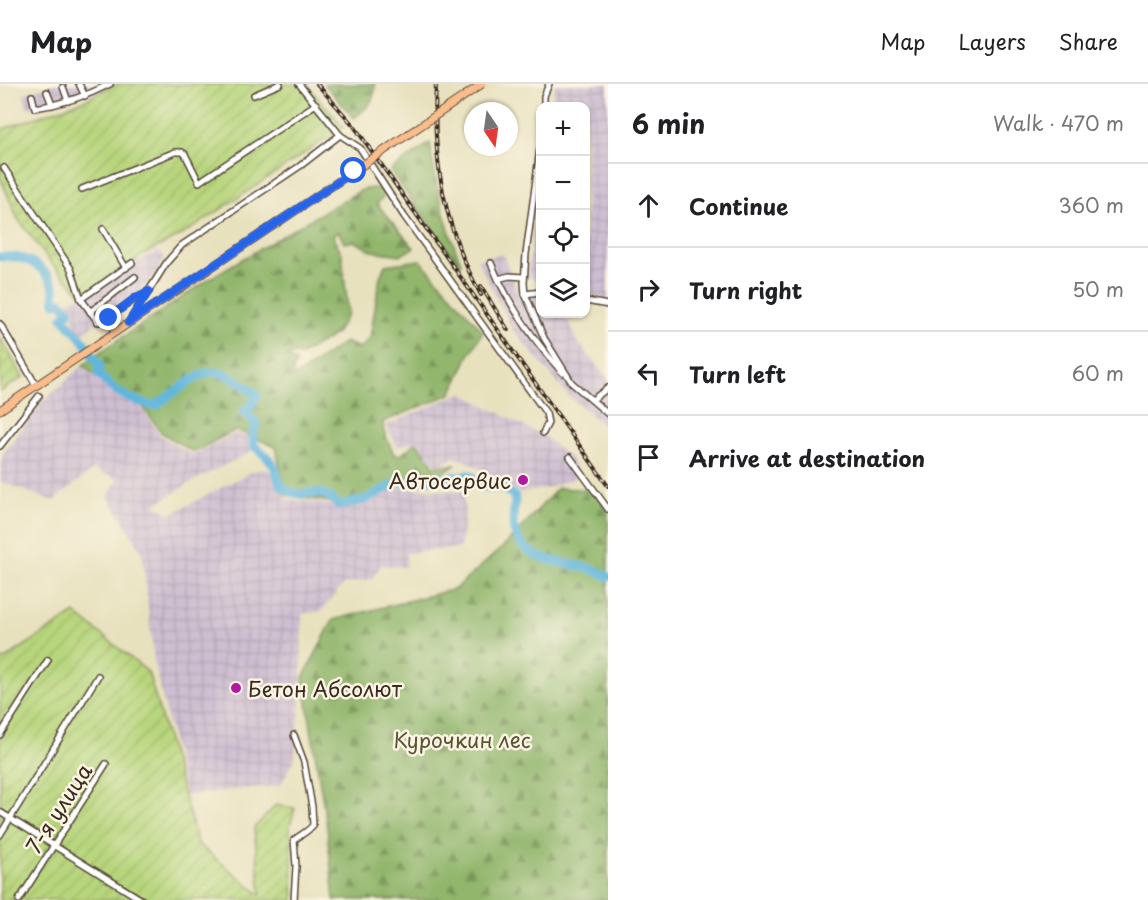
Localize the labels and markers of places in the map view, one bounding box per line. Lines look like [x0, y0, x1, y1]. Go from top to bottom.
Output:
place label: Автосервис [389, 464, 511, 496]
marker: Автосервис [516, 473, 530, 487]
place label: Бетон Абсолют [248, 672, 403, 704]
marker: Бетон Абсолют [229, 681, 243, 695]

